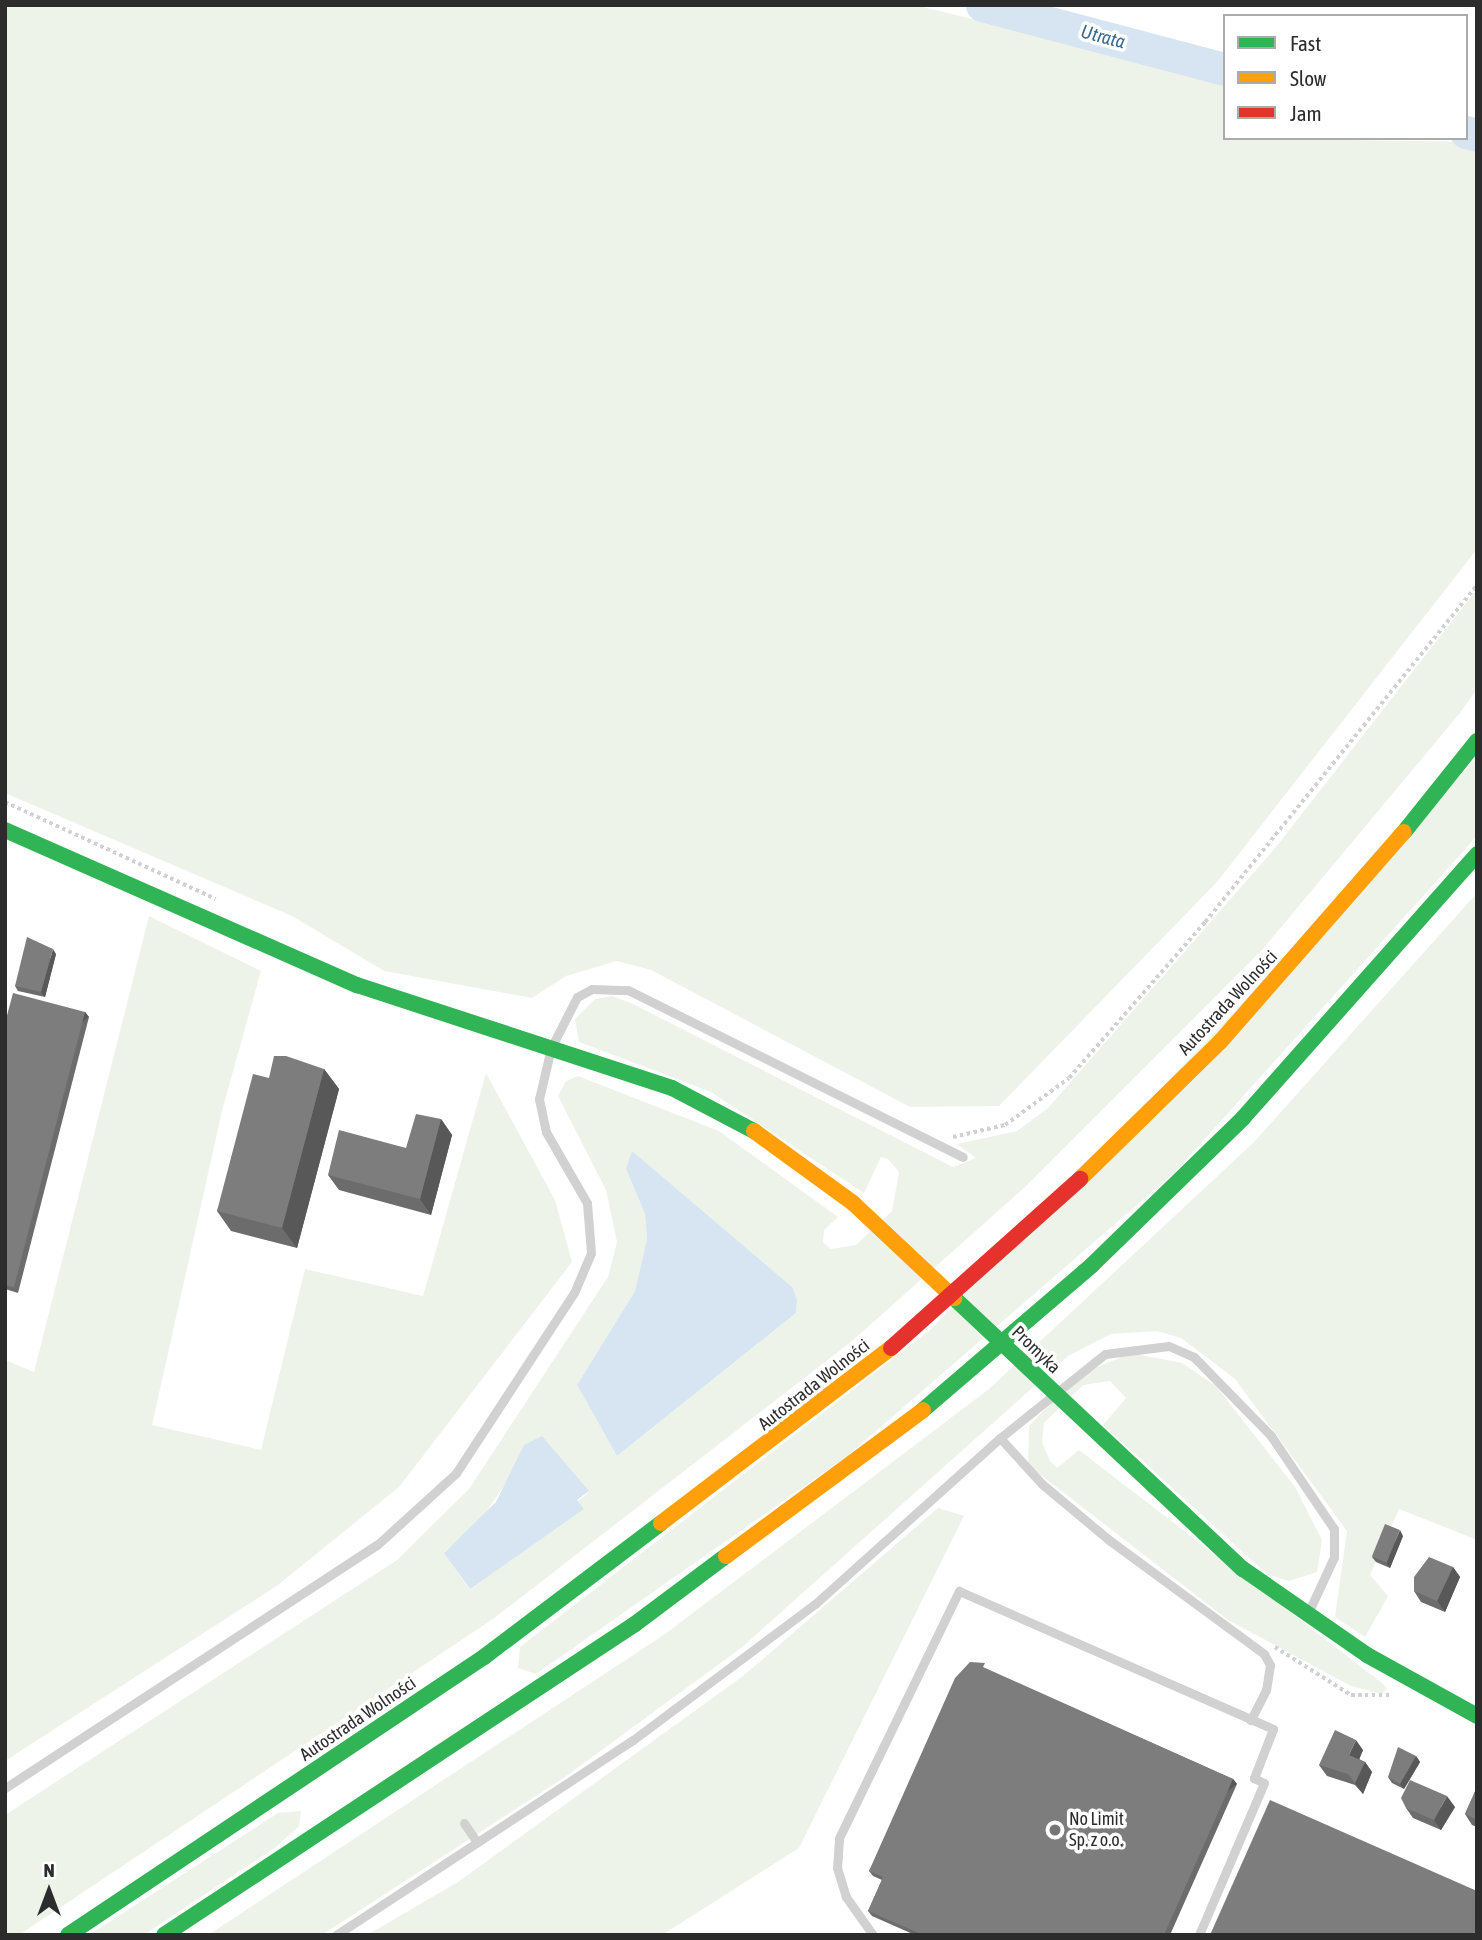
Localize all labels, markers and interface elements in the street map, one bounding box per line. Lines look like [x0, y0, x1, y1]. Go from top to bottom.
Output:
legend [1223, 14, 1468, 140]
water label: Utrata [1078, 20, 1128, 54]
text: Fast [1290, 31, 1321, 55]
text: Slow [1290, 66, 1326, 90]
text: Jam [1290, 101, 1322, 125]
street label: Autostrada Wolności [1174, 946, 1282, 1060]
street label: Promyka [1007, 1322, 1065, 1378]
street label: Autostrada Wolności [754, 1335, 874, 1435]
street label: Autostrada Wolności [296, 1672, 420, 1766]
place label: No Limit Sp. z o.o. [1069, 1809, 1124, 1852]
marker: No Limit Sp. z o.o. [1047, 1822, 1063, 1838]
north arrow [14, 1856, 84, 1926]
text: N [43, 1859, 55, 1881]

